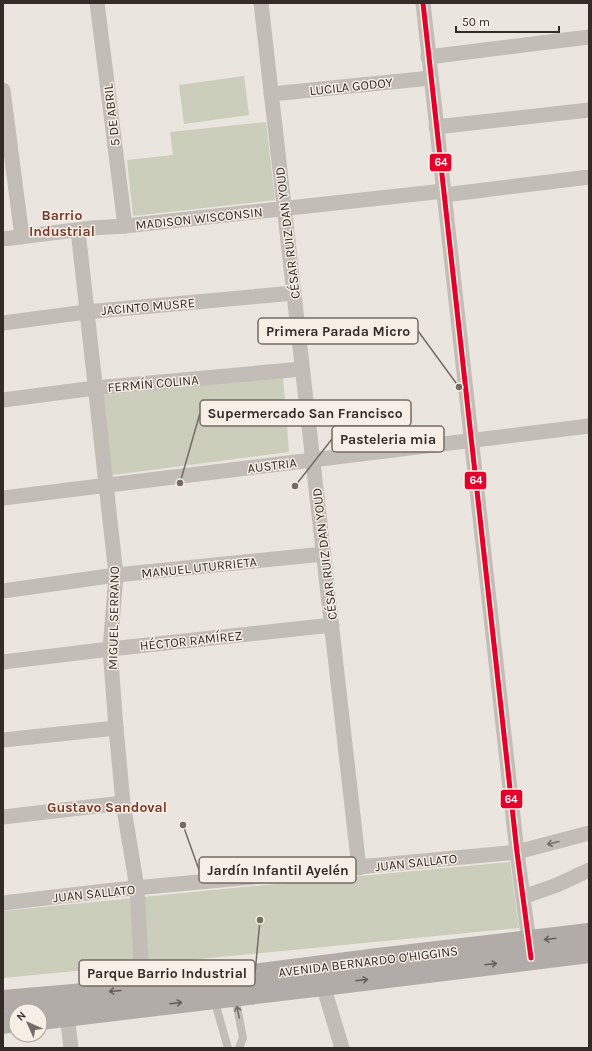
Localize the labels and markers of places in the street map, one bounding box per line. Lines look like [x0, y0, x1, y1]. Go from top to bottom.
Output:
callout: Primera Parada Micro [258, 318, 418, 344]
callout: Supermercado San Francisco [200, 400, 411, 426]
callout: Pasteleria mia [332, 426, 444, 452]
callout: Jardín Infantil Ayelén [199, 857, 356, 883]
callout: Parque Barrio Industrial [79, 960, 255, 986]

